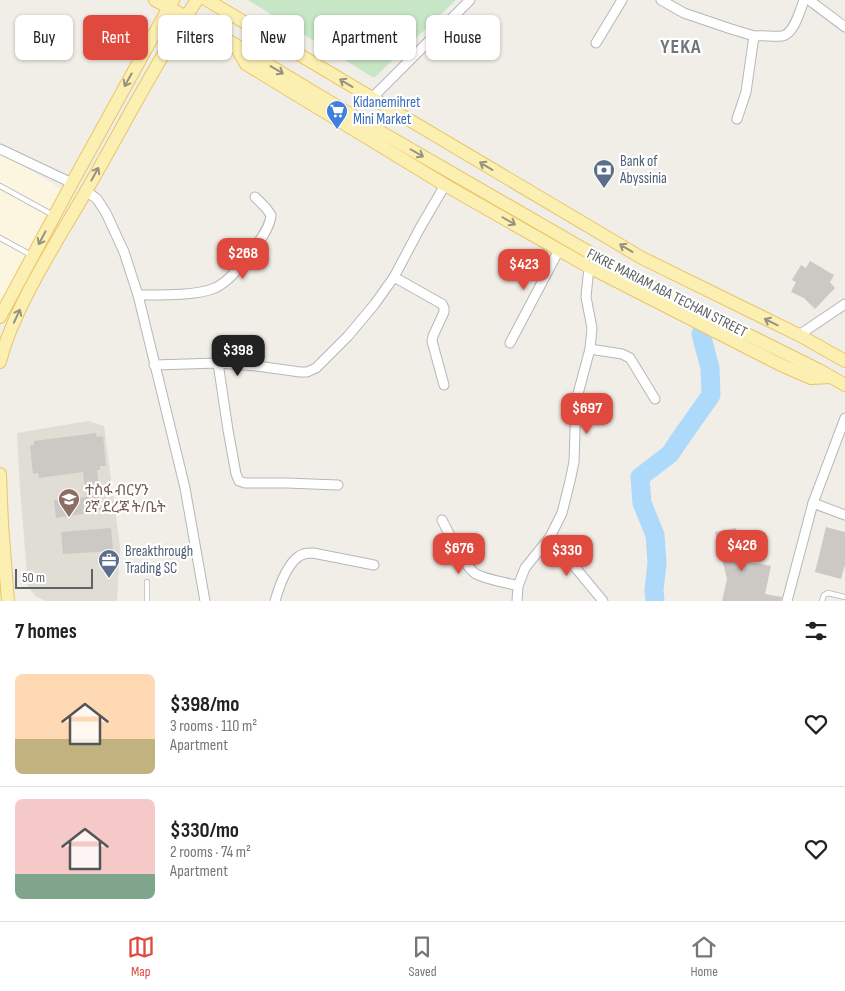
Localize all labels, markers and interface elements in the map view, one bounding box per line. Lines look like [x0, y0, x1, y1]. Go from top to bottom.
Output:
chip: Buy [15, 15, 73, 60]
chip: Rent [83, 15, 148, 60]
chip: Filters [158, 15, 232, 60]
chip: New [242, 15, 304, 60]
chip: Apartment [314, 15, 416, 60]
chip: House [426, 15, 500, 60]
district label: YEKA [660, 35, 702, 59]
one-way arrow [269, 66, 283, 76]
one-way arrow [123, 73, 133, 87]
one-way arrow [340, 77, 354, 87]
place label: Kidanemihret Mini Market [353, 93, 421, 129]
supermarket icon: Kidanemihret Mini Market [325, 99, 349, 130]
one-way arrow [409, 148, 423, 158]
place label: Bank of Abyssinia [619, 152, 667, 188]
bank icon: Bank of Abyssinia [592, 158, 616, 189]
one-way arrow [480, 160, 494, 170]
one-way arrow [90, 167, 100, 182]
one-way arrow [502, 217, 516, 227]
one-way arrow [37, 231, 47, 246]
pin: $268 [213, 238, 273, 280]
one-way arrow [620, 243, 634, 253]
text: $268 [228, 244, 258, 263]
street label: FIKRE MARIAM ABA TECHAN STREET [584, 244, 750, 342]
pin: $423 [494, 248, 554, 291]
text: $423 [509, 255, 539, 274]
one-way arrow [12, 309, 22, 324]
one-way arrow [764, 317, 779, 326]
pin: $398 [208, 334, 268, 377]
text: $398 [223, 341, 253, 360]
pin: $697 [557, 392, 617, 435]
text: $697 [572, 399, 602, 418]
place label: ተስፋ ብርሃን 2ኛ ደረጃ ት/ቤት [85, 481, 166, 517]
school or university icon: ተስፋ ብርሃን 2ኛ ደረጃ ት/ቤት [57, 487, 81, 518]
pin: $426 [712, 530, 772, 572]
pin: $676 [429, 532, 489, 575]
pin: $330 [537, 534, 597, 577]
text: $426 [727, 536, 757, 555]
text: $676 [444, 539, 474, 558]
text: $330 [552, 541, 582, 560]
place label: Breakthrough Trading SC [125, 542, 193, 578]
office icon: Breakthrough Trading SC [97, 548, 121, 579]
scale bar [15, 566, 92, 589]
text: 50 m [22, 569, 45, 586]
icon: filters [802, 617, 830, 645]
text: 7 homes [15, 619, 77, 644]
text: $398/mo [170, 692, 239, 717]
icon: home [55, 694, 115, 754]
icon: heart [802, 710, 830, 738]
text: 3 rooms · 110 m² [170, 717, 257, 736]
text: Apartment [170, 736, 228, 755]
text: $330/mo [170, 818, 239, 843]
icon: home [55, 819, 115, 879]
icon: heart [802, 835, 830, 863]
text: 2 rooms · 74 m² [170, 843, 251, 862]
text: Apartment [170, 862, 228, 881]
tab: Map [127, 933, 155, 980]
tab: Saved [408, 933, 437, 980]
tab: Home [690, 933, 718, 980]

